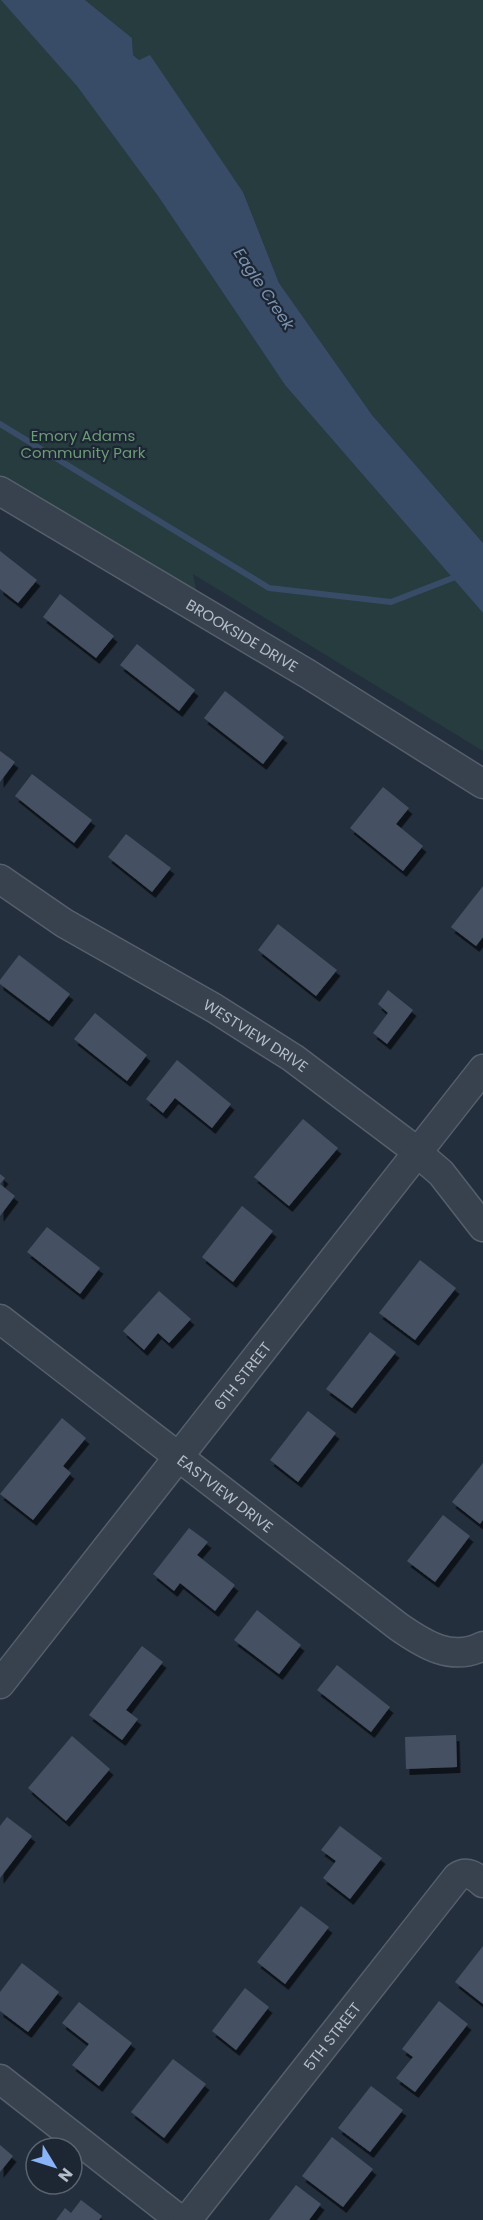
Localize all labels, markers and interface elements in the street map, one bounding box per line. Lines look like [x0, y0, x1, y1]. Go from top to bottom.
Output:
water label: Eagle Creek [228, 243, 300, 335]
park label: Emory Adams Community Park [20, 425, 146, 463]
street label: BROOKSIDE DRIVE [182, 594, 302, 677]
street label: WESTVIEW DRIVE [200, 994, 313, 1076]
street label: 6TH STREET [209, 1337, 276, 1414]
street label: EASTVIEW DRIVE [173, 1449, 278, 1537]
street label: 5TH STREET [298, 1998, 365, 2075]
north arrow [24, 2136, 84, 2196]
text: N [53, 2163, 78, 2187]

